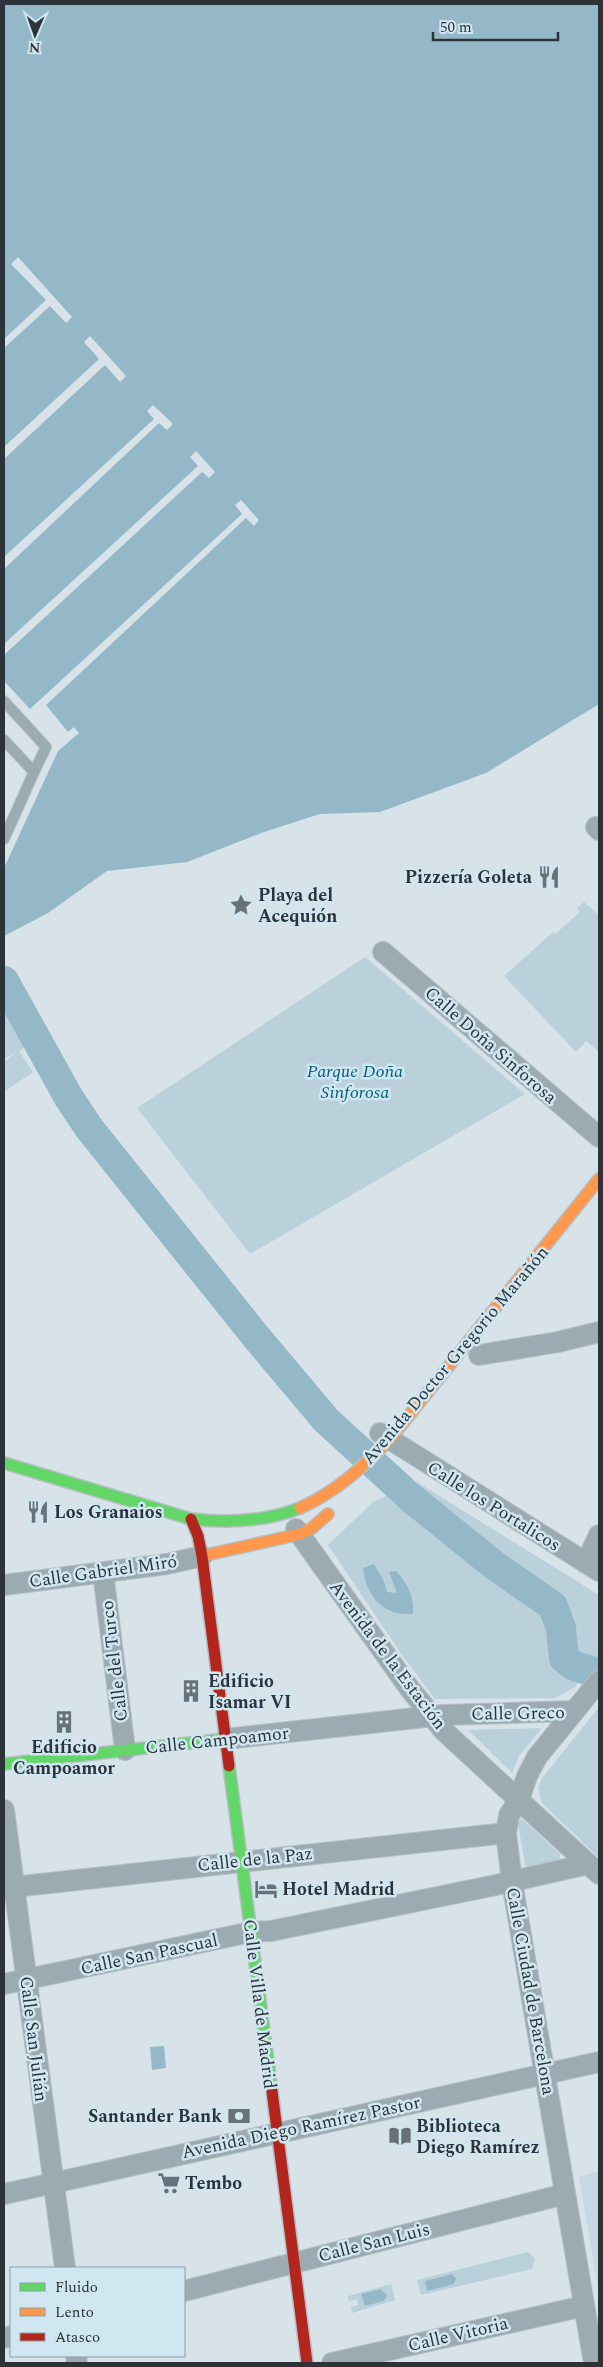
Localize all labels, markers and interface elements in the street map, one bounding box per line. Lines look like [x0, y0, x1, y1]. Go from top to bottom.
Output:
north arrow [10, 10, 60, 60]
scale bar [433, 10, 558, 42]
text: 50 m [440, 16, 472, 39]
text: N [28, 37, 41, 58]
place label: Pizzería Goleta [405, 864, 533, 891]
restaurant icon: Pizzería Goleta [536, 864, 562, 890]
place label: Playa del Acequión [258, 882, 337, 930]
place icon: Playa del Acequión [228, 892, 254, 918]
street label: Calle Doña Sinforosa [418, 980, 563, 1111]
park label: Parque Doña Sinforosa [307, 1058, 403, 1106]
street label: Avenida Doctor Gregorio Marañón [356, 1240, 555, 1471]
street label: Calle los Portalicos [422, 1454, 566, 1558]
restaurant icon: Los Granaios [25, 1499, 51, 1525]
place label: Los Granaios [54, 1499, 163, 1526]
street label: Calle Gabriel Miró [27, 1548, 179, 1595]
street label: Avenida de la Estación [323, 1575, 453, 1735]
street label: Calle del Turco [94, 1599, 135, 1723]
place label: Edificio Isamar VI [208, 1668, 291, 1716]
building icon: Edificio Isamar VI [178, 1678, 204, 1704]
street label: Calle Greco [471, 1699, 565, 1728]
building icon: Edificio Campoamor [51, 1709, 77, 1735]
street label: Calle Campoamor [144, 1720, 290, 1761]
place label: Edificio Campoamor [13, 1734, 115, 1782]
street label: Calle de la Paz [196, 1840, 314, 1879]
hotel icon: Hotel Madrid [253, 1876, 279, 1902]
place label: Hotel Madrid [282, 1876, 395, 1903]
street label: Calle Ciudad de Barcelona [499, 1885, 562, 2097]
street label: Calle Villa de Madrid [236, 1918, 283, 2090]
street label: Calle San Pascual [78, 1927, 220, 1982]
street label: Calle San Julián [12, 1975, 55, 2103]
street label: Avenida Diego Ramírez Pastor [179, 2089, 423, 2166]
place label: Santander Bank [88, 2103, 222, 2130]
bank icon: Santander Bank [226, 2103, 252, 2129]
place label: Biblioteca Diego Ramírez [416, 2113, 540, 2161]
library icon: Biblioteca Diego Ramírez [387, 2123, 413, 2149]
supermarket icon: Tembo [156, 2170, 182, 2196]
place label: Tembo [185, 2170, 242, 2197]
street label: Calle San Luis [315, 2216, 433, 2269]
legend [10, 2267, 185, 2357]
text: Fluido [55, 2276, 98, 2299]
text: Lento [55, 2301, 94, 2324]
street label: Calle Vitoria [405, 2310, 511, 2359]
text: Atasco [55, 2326, 100, 2349]

